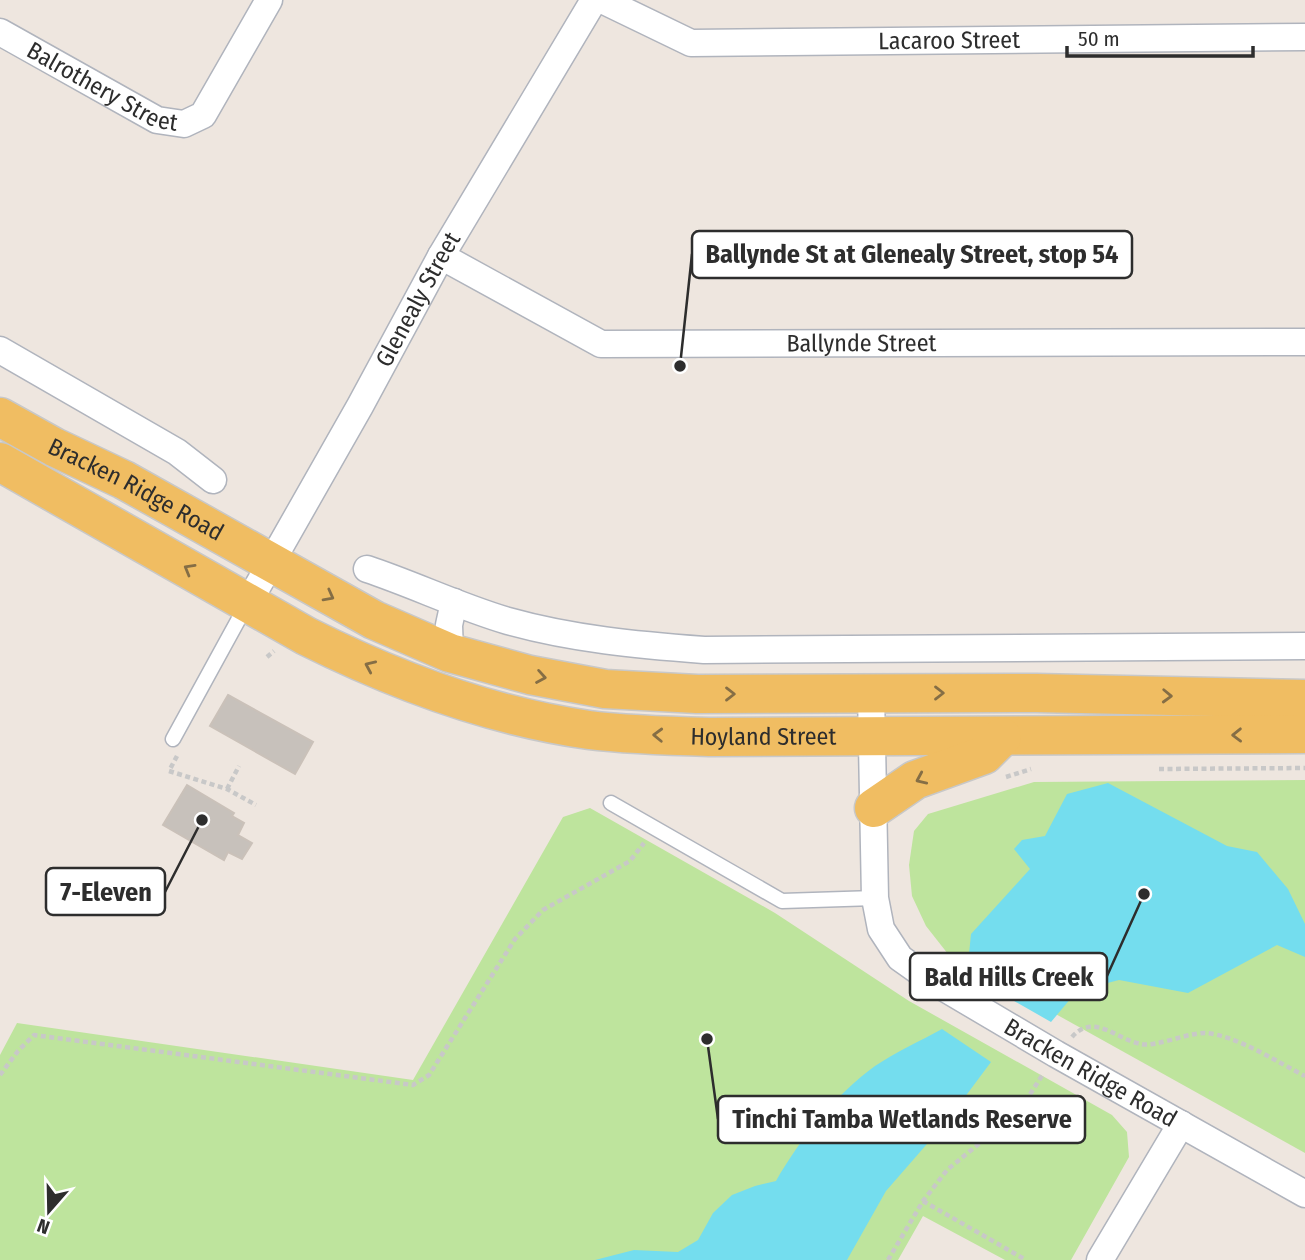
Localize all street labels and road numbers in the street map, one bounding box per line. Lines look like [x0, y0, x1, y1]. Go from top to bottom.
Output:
street label: Lacaroo Street [878, 26, 1020, 55]
street label: Balrothery Street [22, 36, 180, 137]
street label: Glenealy Street [370, 227, 466, 371]
street label: Ballynde Street [786, 329, 937, 357]
street label: Bracken Ridge Road [44, 432, 229, 547]
street label: Hoyland Street [690, 722, 836, 751]
street label: Bracken Ridge Road [999, 1013, 1182, 1133]

